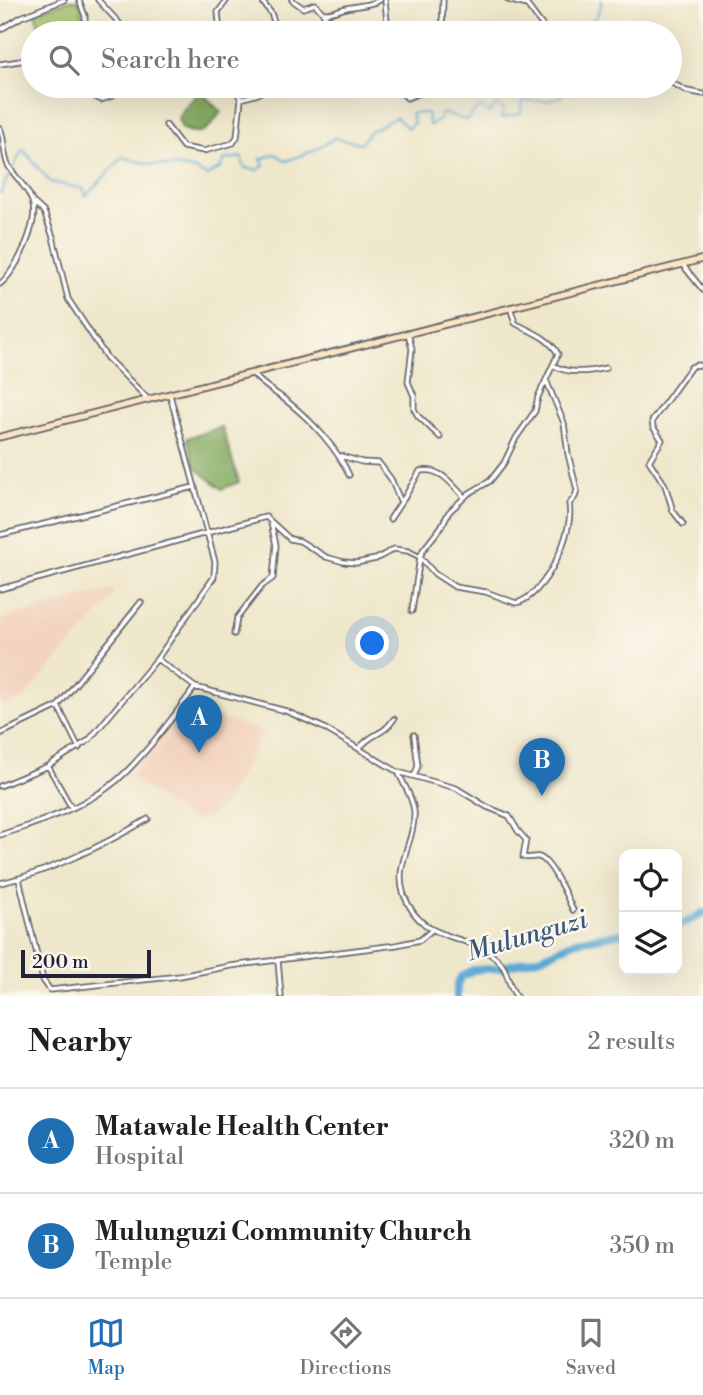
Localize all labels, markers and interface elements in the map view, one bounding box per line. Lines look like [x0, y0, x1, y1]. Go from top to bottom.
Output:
search box [21, 21, 682, 98]
icon: search [45, 41, 83, 79]
text: Search here [101, 44, 240, 76]
your location [355, 626, 389, 660]
pin: A [176, 695, 222, 753]
pin: B [519, 738, 565, 796]
map controls [619, 849, 682, 975]
button: locate [619, 849, 682, 912]
water label: Mulunguzi [463, 903, 592, 969]
button: layers [619, 912, 682, 975]
scale bar [21, 947, 150, 979]
text: 200 m [32, 950, 89, 974]
text: Nearby [28, 1023, 132, 1061]
text: 2 results [588, 1028, 675, 1056]
text: Matawale Health Center [95, 1111, 389, 1143]
text: A [43, 1127, 59, 1155]
text: 320 m [609, 1127, 675, 1155]
text: Hospital [95, 1143, 184, 1171]
text: Mulunguzi Community Church [95, 1216, 472, 1248]
text: B [42, 1232, 60, 1260]
text: 350 m [609, 1232, 675, 1260]
text: Temple [95, 1248, 173, 1276]
tab: Map [87, 1314, 125, 1380]
tab: Directions [300, 1314, 391, 1380]
tab: Saved [566, 1314, 616, 1380]

